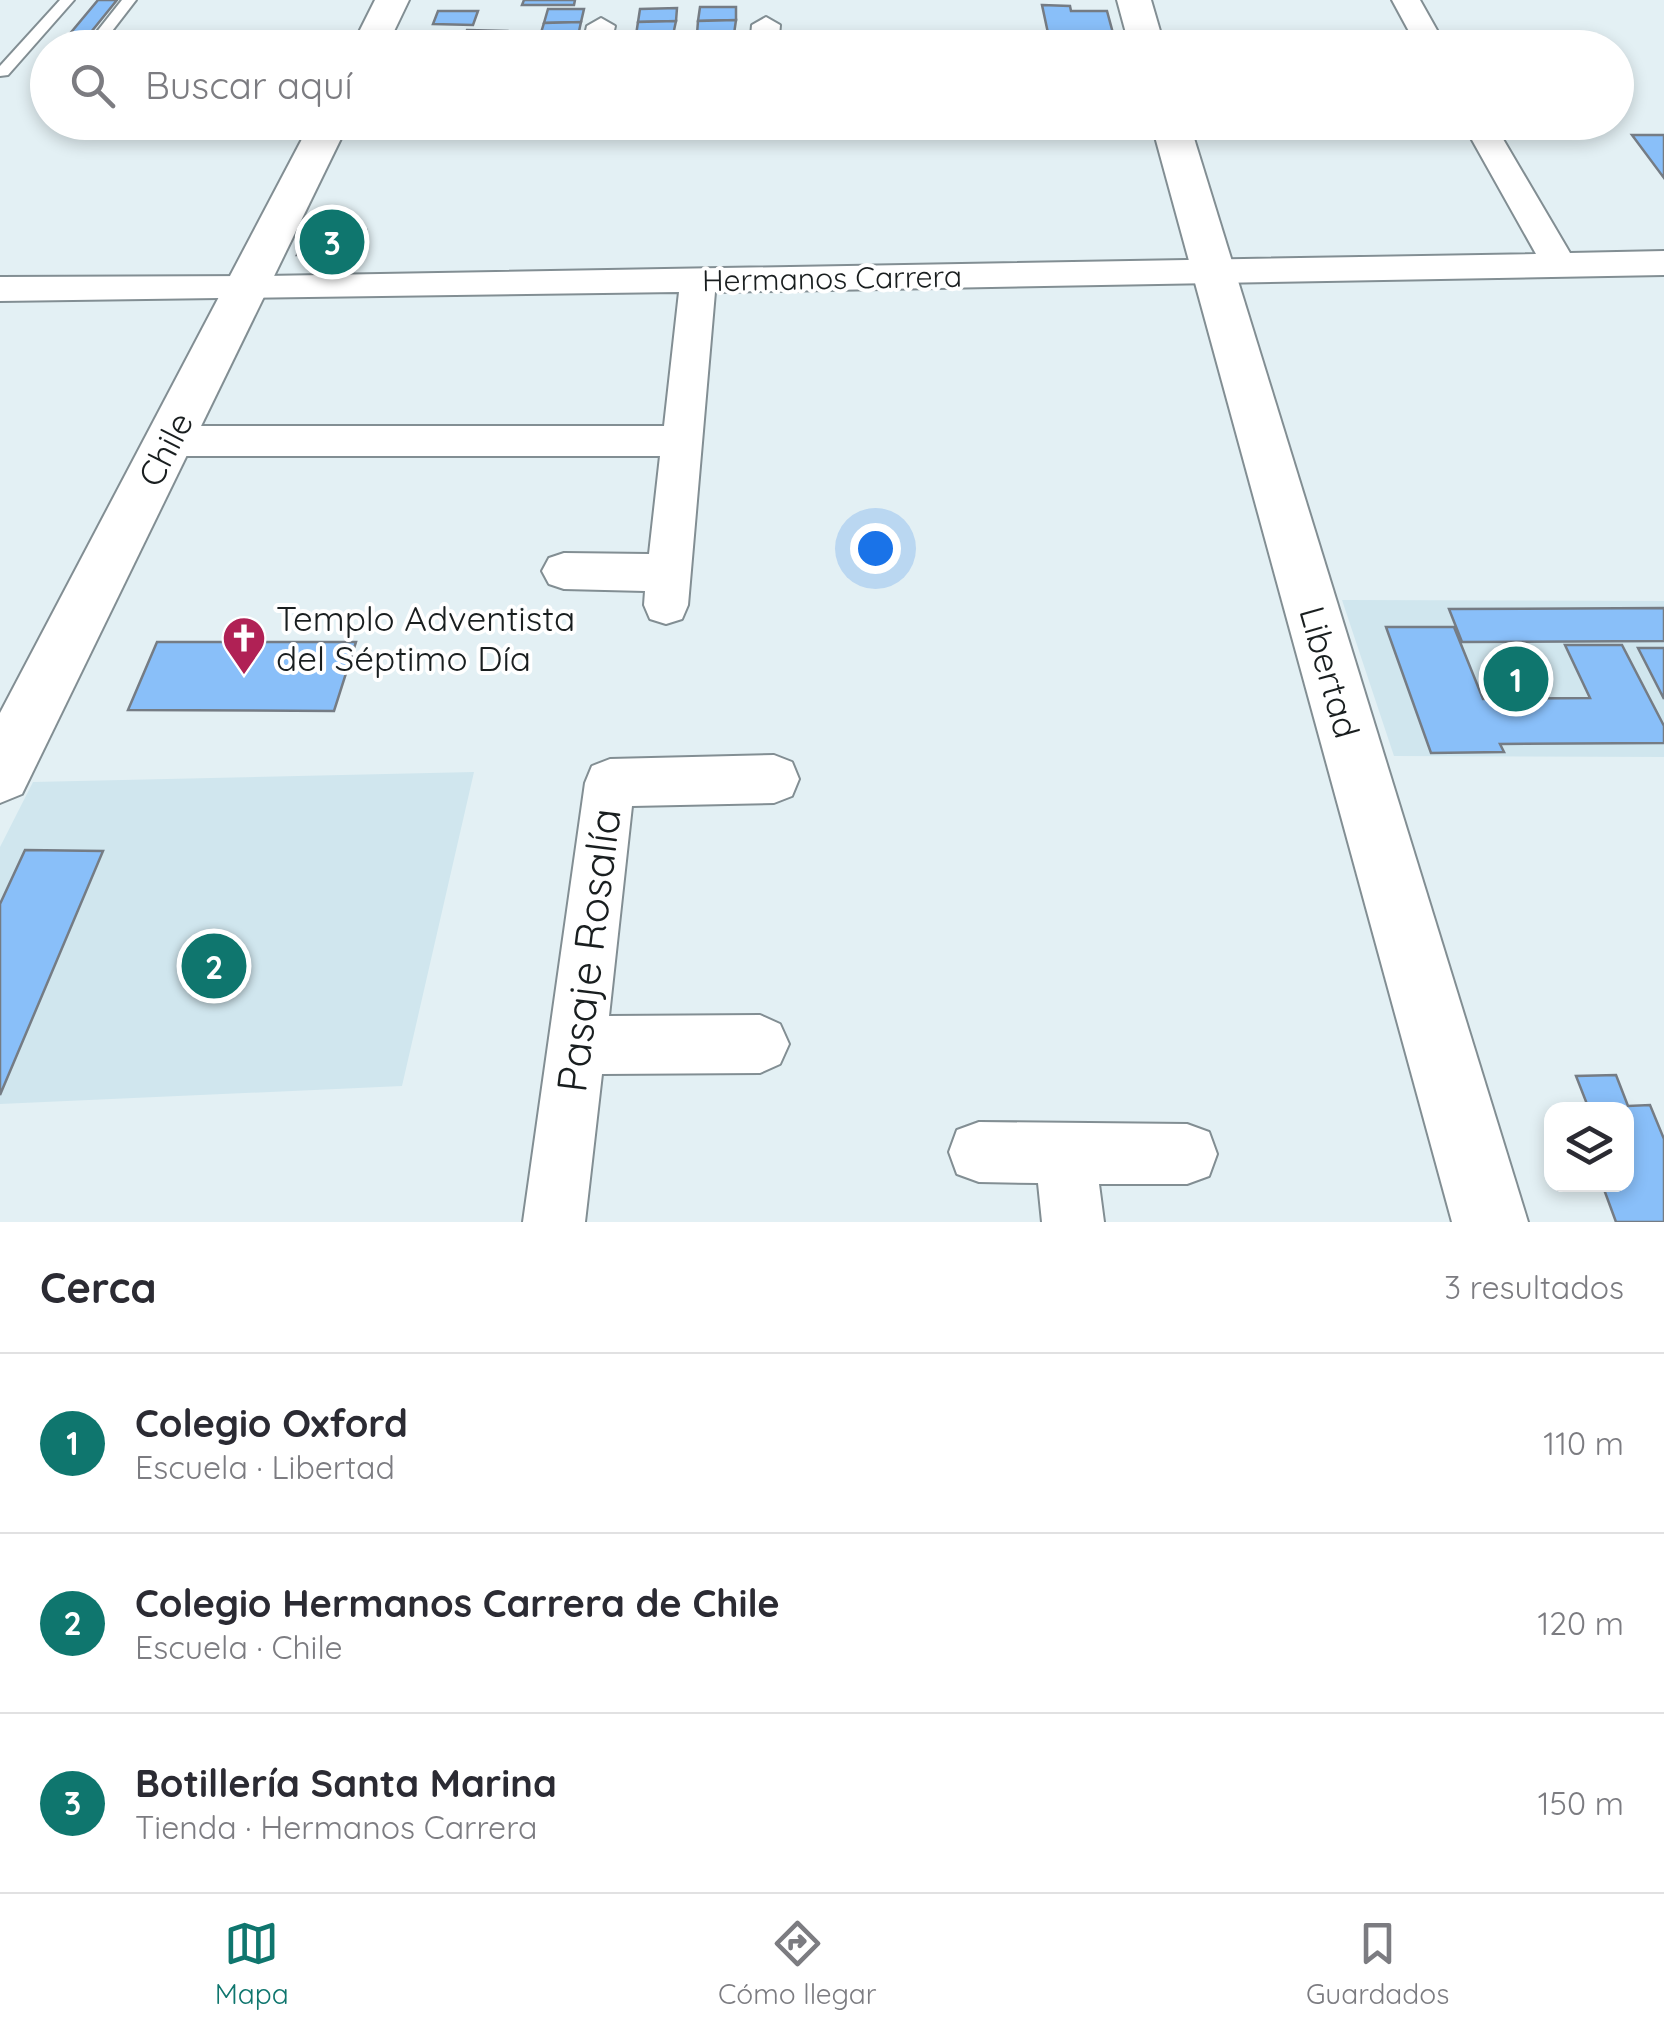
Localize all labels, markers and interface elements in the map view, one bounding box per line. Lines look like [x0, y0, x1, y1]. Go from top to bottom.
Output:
search box [30, 30, 1634, 140]
icon: search [65, 58, 120, 113]
text: Buscar aquí [145, 61, 353, 109]
pin: 3 [300, 204, 364, 280]
street label: Hermanos Carrera [702, 257, 962, 299]
street label: Chile [128, 404, 202, 494]
your location [850, 523, 901, 574]
place label: Templo Adventista del Séptimo Día [276, 596, 575, 680]
street label: Libertad [1290, 601, 1370, 743]
church icon: Templo Adventista del Séptimo Día [221, 615, 267, 676]
pin: 1 [1484, 642, 1548, 716]
street label: Pasaje Rosalía [544, 805, 632, 1095]
pin: 2 [182, 928, 246, 1004]
map controls [1544, 1102, 1634, 1192]
button: layers [1544, 1102, 1634, 1192]
text: Cerca [40, 1261, 157, 1314]
text: 3 resultados [1444, 1267, 1624, 1307]
text: Colegio Oxford [135, 1399, 408, 1447]
text: 1 [66, 1423, 79, 1463]
text: 110 m [1543, 1423, 1624, 1463]
text: Escuela · Libertad [135, 1447, 395, 1487]
text: Colegio Hermanos Carrera de Chile [135, 1579, 780, 1627]
text: 2 [63, 1603, 82, 1643]
text: 120 m [1537, 1603, 1624, 1643]
text: Escuela · Chile [135, 1627, 343, 1667]
text: Botillería Santa Marina [135, 1759, 557, 1807]
text: 3 [64, 1783, 81, 1823]
text: 150 m [1538, 1783, 1624, 1823]
text: Tienda · Hermanos Carrera [135, 1807, 537, 1847]
tab: Mapa [215, 1916, 289, 2011]
tab: Cómo llegar [718, 1916, 877, 2011]
tab: Guardados [1306, 1916, 1449, 2011]

